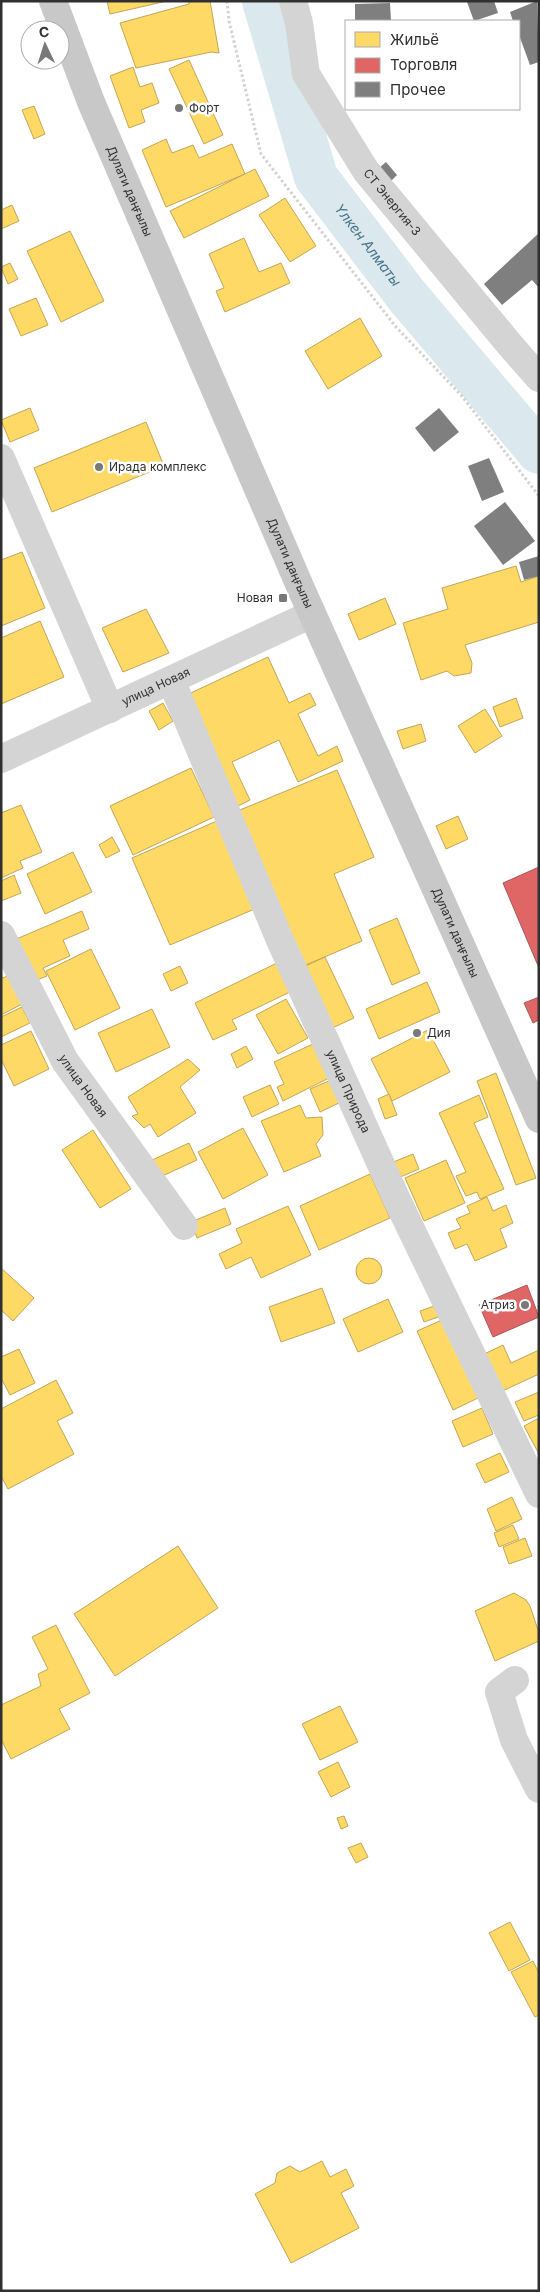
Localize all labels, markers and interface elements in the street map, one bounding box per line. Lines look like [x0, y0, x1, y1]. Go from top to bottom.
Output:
north arrow [20, 20, 70, 70]
legend [345, 20, 520, 110]
text: С [38, 23, 50, 40]
text: Жильё [390, 30, 439, 49]
text: Торговля [390, 55, 457, 74]
text: Прочее [390, 80, 446, 99]
place label: Форт [189, 100, 219, 115]
marker: Форт [173, 102, 185, 114]
street label: Дулати даңғылы [104, 143, 156, 239]
street label: СТ Энергия-3 [360, 166, 424, 238]
water label: Үлкен Алматы [331, 200, 405, 289]
place label: Ирада комплекс [109, 459, 207, 474]
marker: Ирада комплекс [93, 461, 105, 473]
street label: Дулати даңғылы [264, 515, 317, 610]
place label: Новая [237, 590, 273, 605]
marker: Новая [277, 592, 289, 604]
street label: улица Новая [119, 664, 192, 709]
street label: Дулати даңғылы [429, 885, 483, 980]
place label: Дия [427, 1025, 451, 1040]
marker: Дия [411, 1027, 423, 1039]
street label: улица Природа [323, 1047, 374, 1135]
street label: улица Новая [56, 1052, 111, 1120]
place label: Атриз [481, 1297, 515, 1312]
marker: Атриз [519, 1299, 531, 1311]

